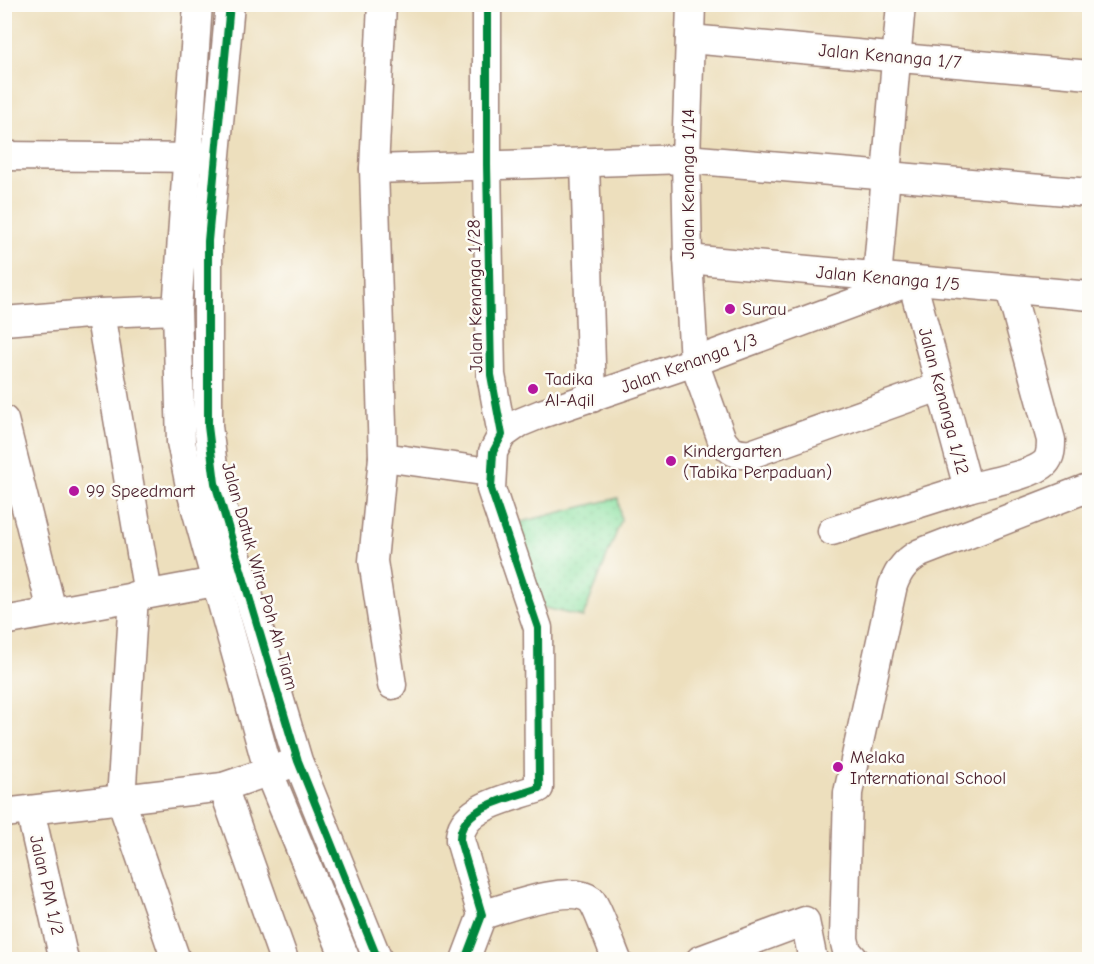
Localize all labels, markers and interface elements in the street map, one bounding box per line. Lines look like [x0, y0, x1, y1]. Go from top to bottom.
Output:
street label: Jalan Kenanga 1/7 [818, 40, 963, 73]
street label: Jalan Kenanga 1/14 [678, 109, 699, 259]
street label: Jalan Kenanga 1/28 [464, 219, 487, 373]
street label: Jalan Kenanga 1/5 [815, 262, 961, 295]
place label: Surau [742, 299, 786, 320]
marker: Surau [723, 302, 737, 316]
street label: Jalan Kenanga 1/12 [914, 325, 973, 477]
street label: Jalan Kenanga 1/3 [618, 329, 760, 398]
place label: Tadika Al-Aqil [545, 369, 595, 411]
marker: Tadika Al-Aqil [526, 382, 540, 396]
place label: Kindergarten (Tabika Perpaduan) [683, 441, 832, 483]
marker: Kindergarten (Tabika Perpaduan) [664, 454, 678, 468]
street label: Jalan Datuk Wira Poh Ah Tiam [217, 460, 302, 693]
place label: 99 Speedmart [86, 481, 196, 502]
marker: 99 Speedmart [67, 484, 81, 498]
place label: Melaka International School [850, 747, 1006, 789]
marker: Melaka International School [831, 760, 845, 774]
street label: Jalan PM 1/2 [25, 833, 68, 937]

